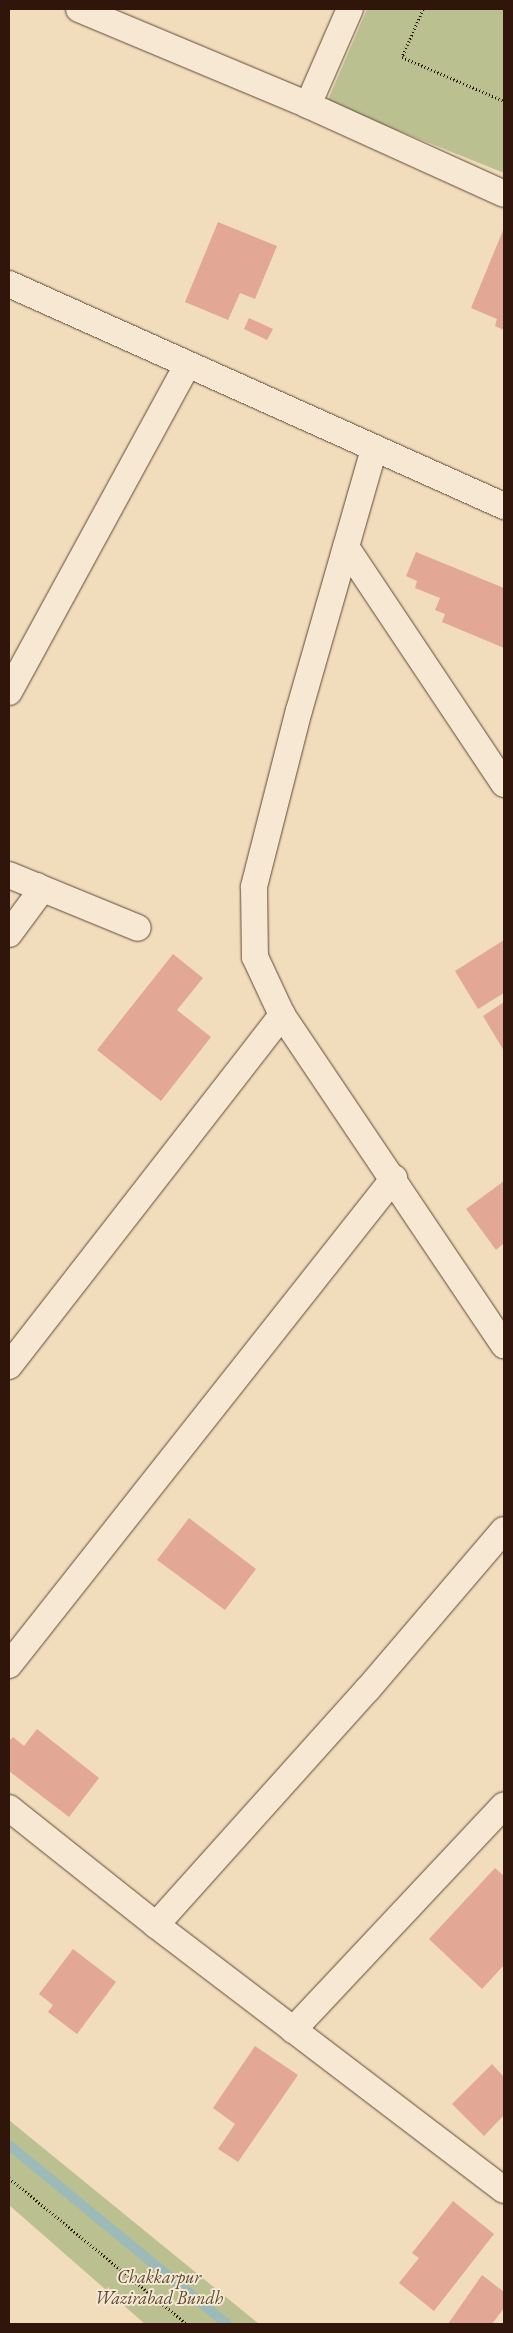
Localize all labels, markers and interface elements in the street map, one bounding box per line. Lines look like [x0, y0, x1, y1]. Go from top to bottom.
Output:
park label: Chakkarpur Wazirabad Bundh [95, 2267, 223, 2310]

